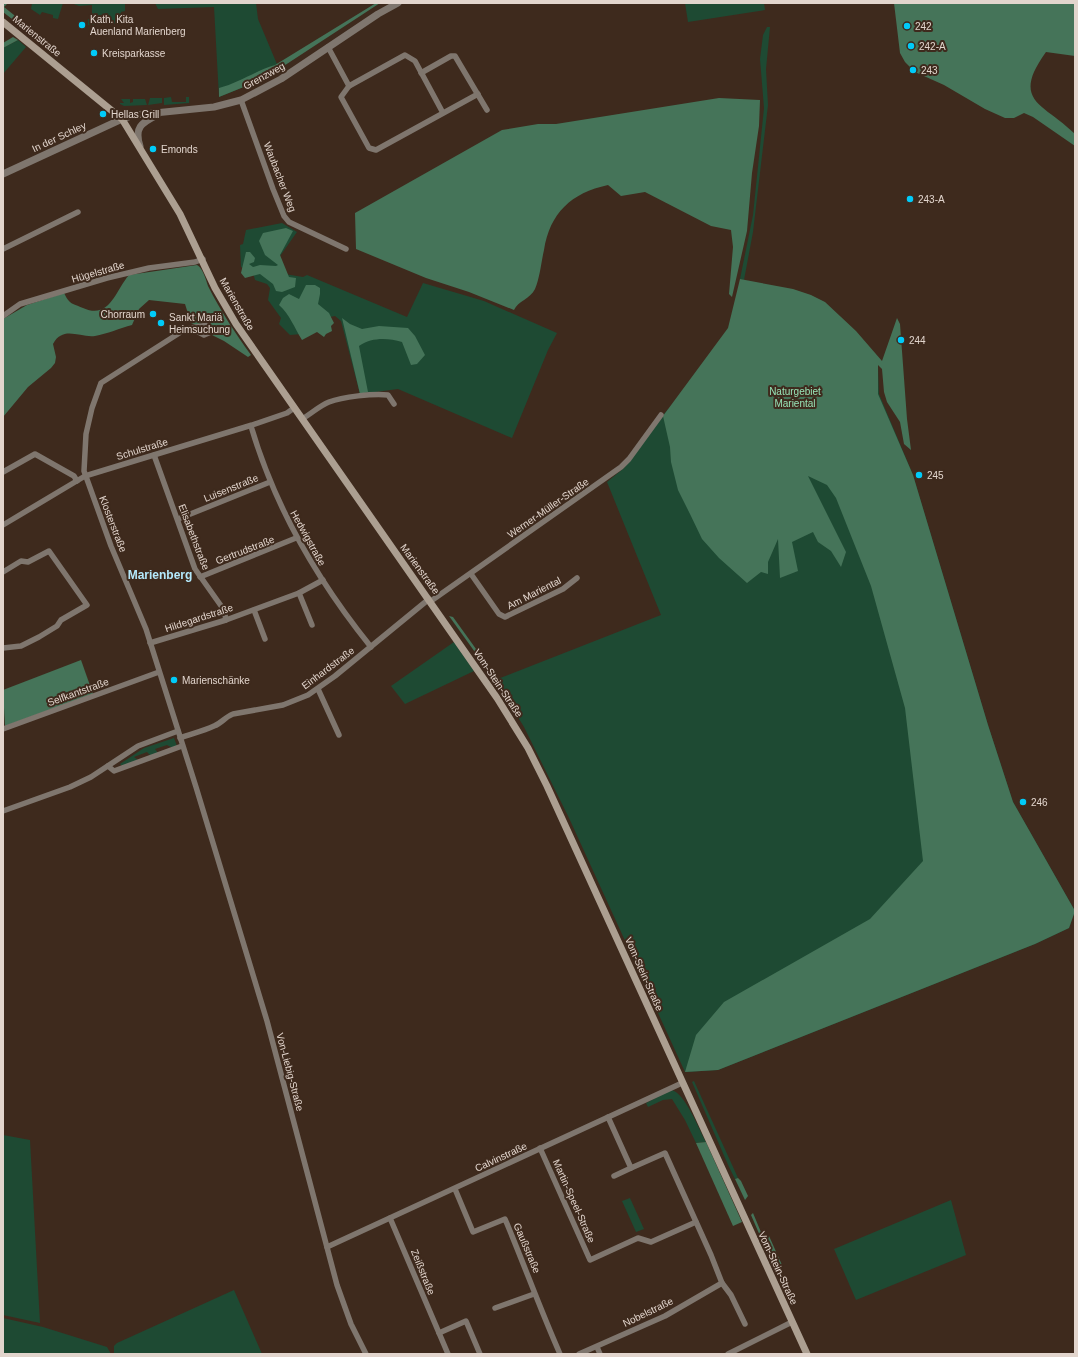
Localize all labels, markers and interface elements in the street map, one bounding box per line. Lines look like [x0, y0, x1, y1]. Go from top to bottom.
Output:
street label: Marienstraße [11, 13, 64, 59]
place label: Kath. Kita Auenland Marienberg [90, 14, 186, 37]
marker: Kath. Kita Auenland Marienberg [77, 20, 87, 30]
marker: 242 [902, 21, 912, 31]
place label: 242 [915, 21, 932, 32]
marker: 242-A [906, 41, 916, 51]
place label: 242-A [919, 41, 946, 52]
marker: Kreisparkasse [89, 48, 99, 58]
place label: Kreisparkasse [102, 48, 166, 59]
street label: Grenzweg [241, 60, 287, 92]
marker: 243 [908, 65, 918, 75]
place label: 243 [921, 65, 938, 76]
marker: Hellas Grill [98, 109, 108, 119]
place label: Hellas Grill [111, 109, 159, 120]
street label: In der Schley [30, 120, 88, 154]
street label: Waubacher Weg [262, 141, 298, 213]
marker: Emonds [148, 144, 158, 154]
place label: Emonds [161, 144, 198, 155]
marker: 243-A [905, 194, 915, 204]
place label: 243-A [918, 194, 945, 205]
street label: Hügelstraße [70, 259, 126, 285]
street label: Marienstraße [218, 276, 257, 333]
place label: Chorraum [101, 309, 145, 320]
marker: Chorraum [148, 309, 158, 319]
place label: Sankt Mariä Heimsuchung [169, 312, 230, 335]
marker: Sankt Mariä Heimsuchung [156, 318, 166, 328]
marker: 244 [896, 335, 906, 345]
place label: 244 [909, 335, 926, 346]
park label: Naturgebiet Mariental [769, 386, 821, 409]
street label: Schulstraße [115, 436, 170, 462]
marker: 245 [914, 470, 924, 480]
place label: 245 [927, 470, 944, 481]
street label: Luisenstraße [202, 472, 260, 504]
street label: Werner-Müller-Straße [505, 476, 591, 540]
street label: Klosterstraße [97, 494, 129, 554]
street label: Elisabethstraße [176, 503, 212, 572]
street label: Hedwigstraße [288, 508, 328, 568]
street label: Gertrudstraße [214, 534, 276, 566]
street label: Marienstraße [398, 542, 442, 596]
district label: Marienberg [128, 568, 192, 582]
street label: Am Mariental [505, 575, 563, 611]
street label: Hildegardstraße [163, 602, 235, 634]
street label: Einhardstraße [300, 644, 357, 691]
street label: Vom-Stein-Straße [471, 647, 525, 719]
marker: Marienschänke [169, 675, 179, 685]
place label: Marienschänke [182, 675, 250, 686]
street label: Selfkantstraße [46, 676, 111, 708]
marker: 246 [1018, 797, 1028, 807]
place label: 246 [1031, 797, 1048, 808]
street label: Vom-Stein-Straße [623, 935, 665, 1013]
street label: Von-Liebig-Straße [274, 1032, 306, 1113]
street label: Calvinstraße [473, 1140, 529, 1174]
street label: Martin-Speel-Straße [551, 1158, 598, 1245]
street label: Gaußstraße [512, 1221, 543, 1275]
street label: Vom-Stein-Straße [756, 1230, 800, 1307]
street label: Zeißstraße [409, 1248, 437, 1297]
street label: Nobelstraße [621, 1295, 675, 1329]

